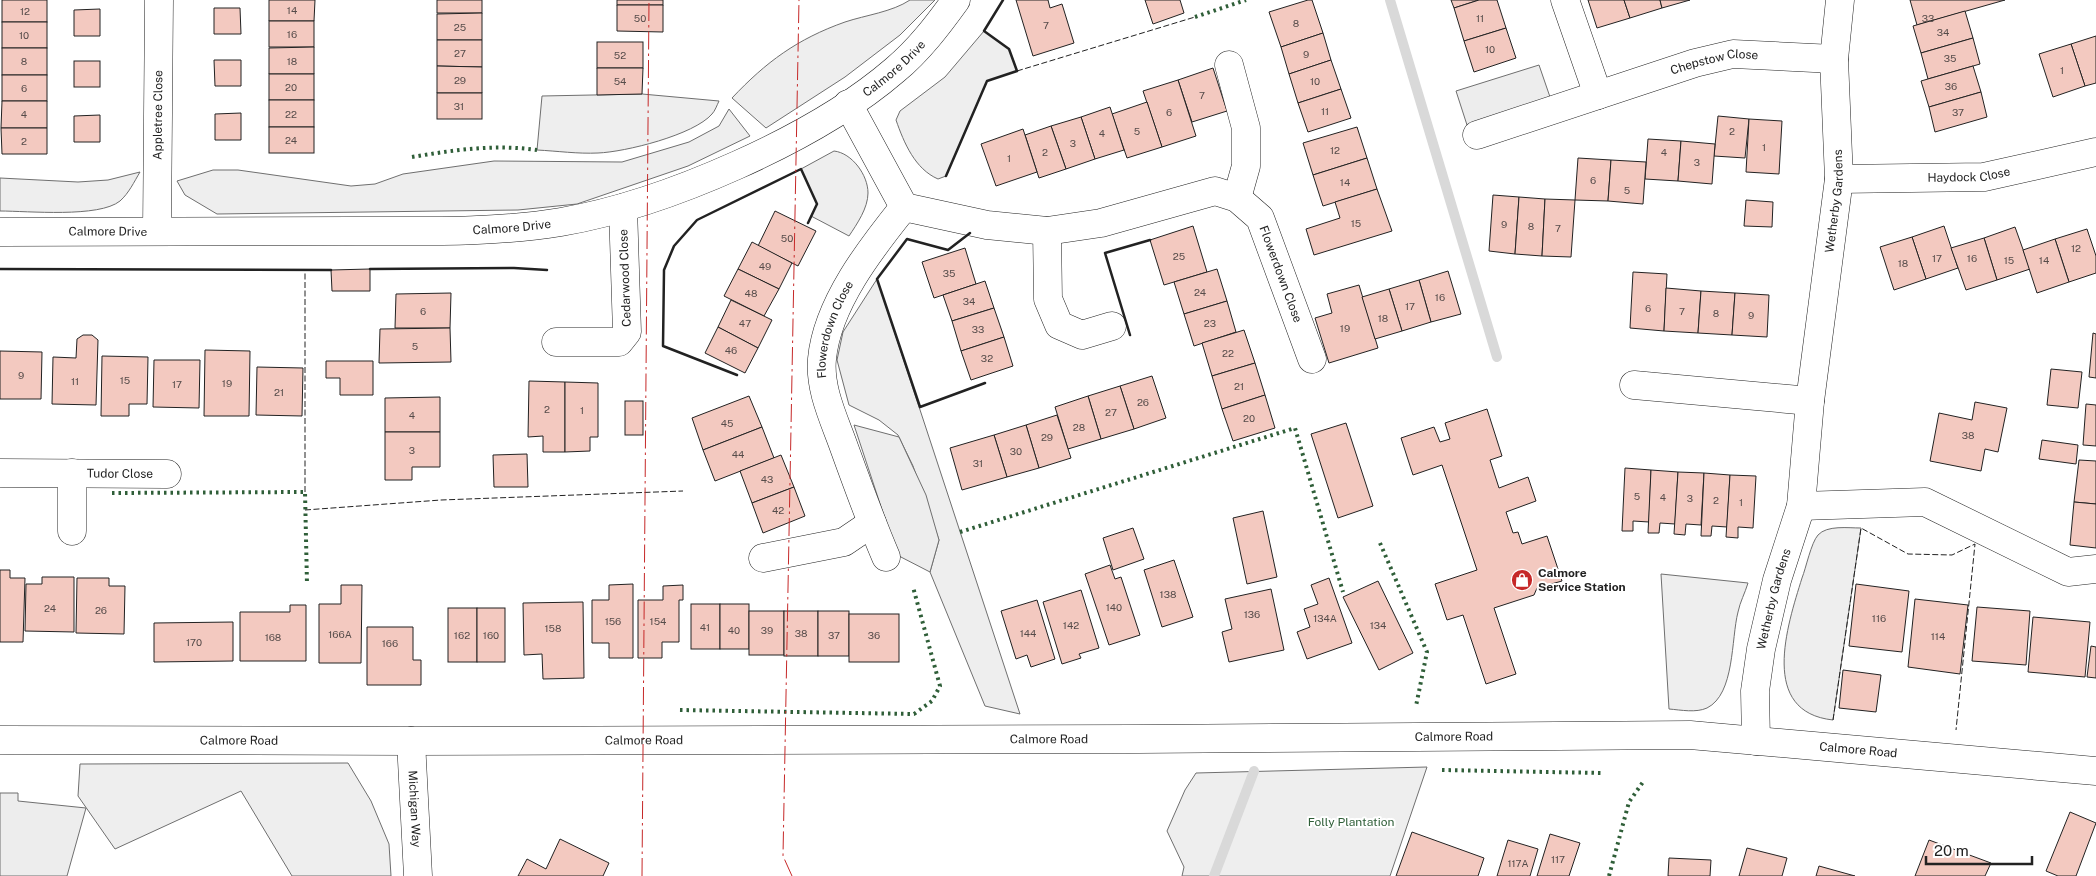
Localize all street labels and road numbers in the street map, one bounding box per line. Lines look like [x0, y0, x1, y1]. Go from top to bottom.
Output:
street label: Calmore Drive [860, 38, 928, 100]
street label: Chepstow Close [1669, 47, 1759, 78]
street label: Appletree Close [151, 70, 165, 160]
street label: Wetherby Gardens [1822, 149, 1846, 254]
street label: Haydock Close [1927, 164, 2012, 185]
street label: Calmore Drive [472, 217, 552, 237]
street label: Flowerdown Close [1256, 224, 1305, 325]
street label: Calmore Drive [69, 225, 147, 239]
street label: Cedarwood Close [616, 229, 634, 327]
street label: Flowerdown Close [815, 278, 856, 379]
street label: Tudor Close [87, 467, 153, 481]
street label: Wetherby Gardens [1754, 547, 1794, 651]
street label: Calmore Road [1415, 729, 1493, 744]
street label: Calmore Road [1010, 732, 1088, 746]
street label: Calmore Road [200, 733, 278, 748]
street label: Calmore Road [605, 733, 683, 747]
street label: Calmore Road [1819, 739, 1898, 760]
street label: Michigan Way [406, 770, 424, 848]

